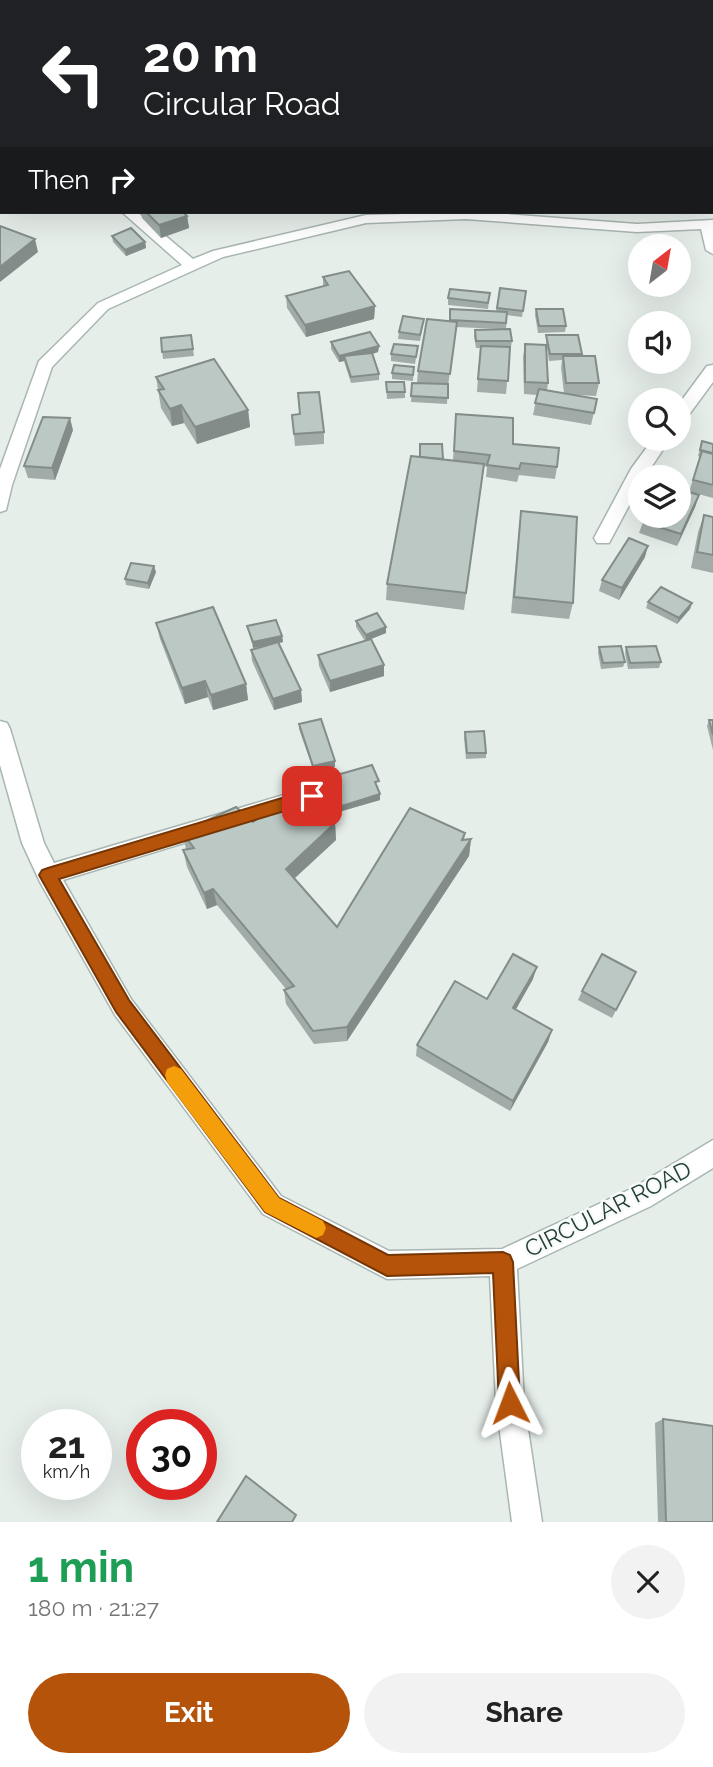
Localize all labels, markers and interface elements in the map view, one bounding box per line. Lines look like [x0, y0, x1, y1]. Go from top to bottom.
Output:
text: 20 m [143, 26, 258, 83]
icon: left [28, 28, 119, 119]
text: Circular Road [143, 85, 341, 122]
icon: right [103, 161, 141, 199]
text: Then [28, 165, 89, 195]
north arrow [628, 234, 691, 298]
map controls [628, 234, 691, 528]
button: sound [628, 311, 691, 374]
button: search [628, 388, 691, 451]
button: layers [628, 465, 691, 528]
pin [282, 766, 342, 826]
icon: arrive [293, 777, 331, 815]
street label: CIRCULAR ROAD [520, 1155, 696, 1262]
position arrow [473, 1366, 547, 1440]
speed limit sign: 30 [126, 1409, 217, 1500]
text: 21 [48, 1425, 85, 1466]
text: km/h [43, 1461, 90, 1482]
text: 1 min [28, 1543, 134, 1592]
button: close [611, 1545, 685, 1619]
text: 180 m · 21:27 [28, 1594, 159, 1621]
button: Exit [28, 1673, 350, 1753]
button: Share [364, 1673, 685, 1753]

